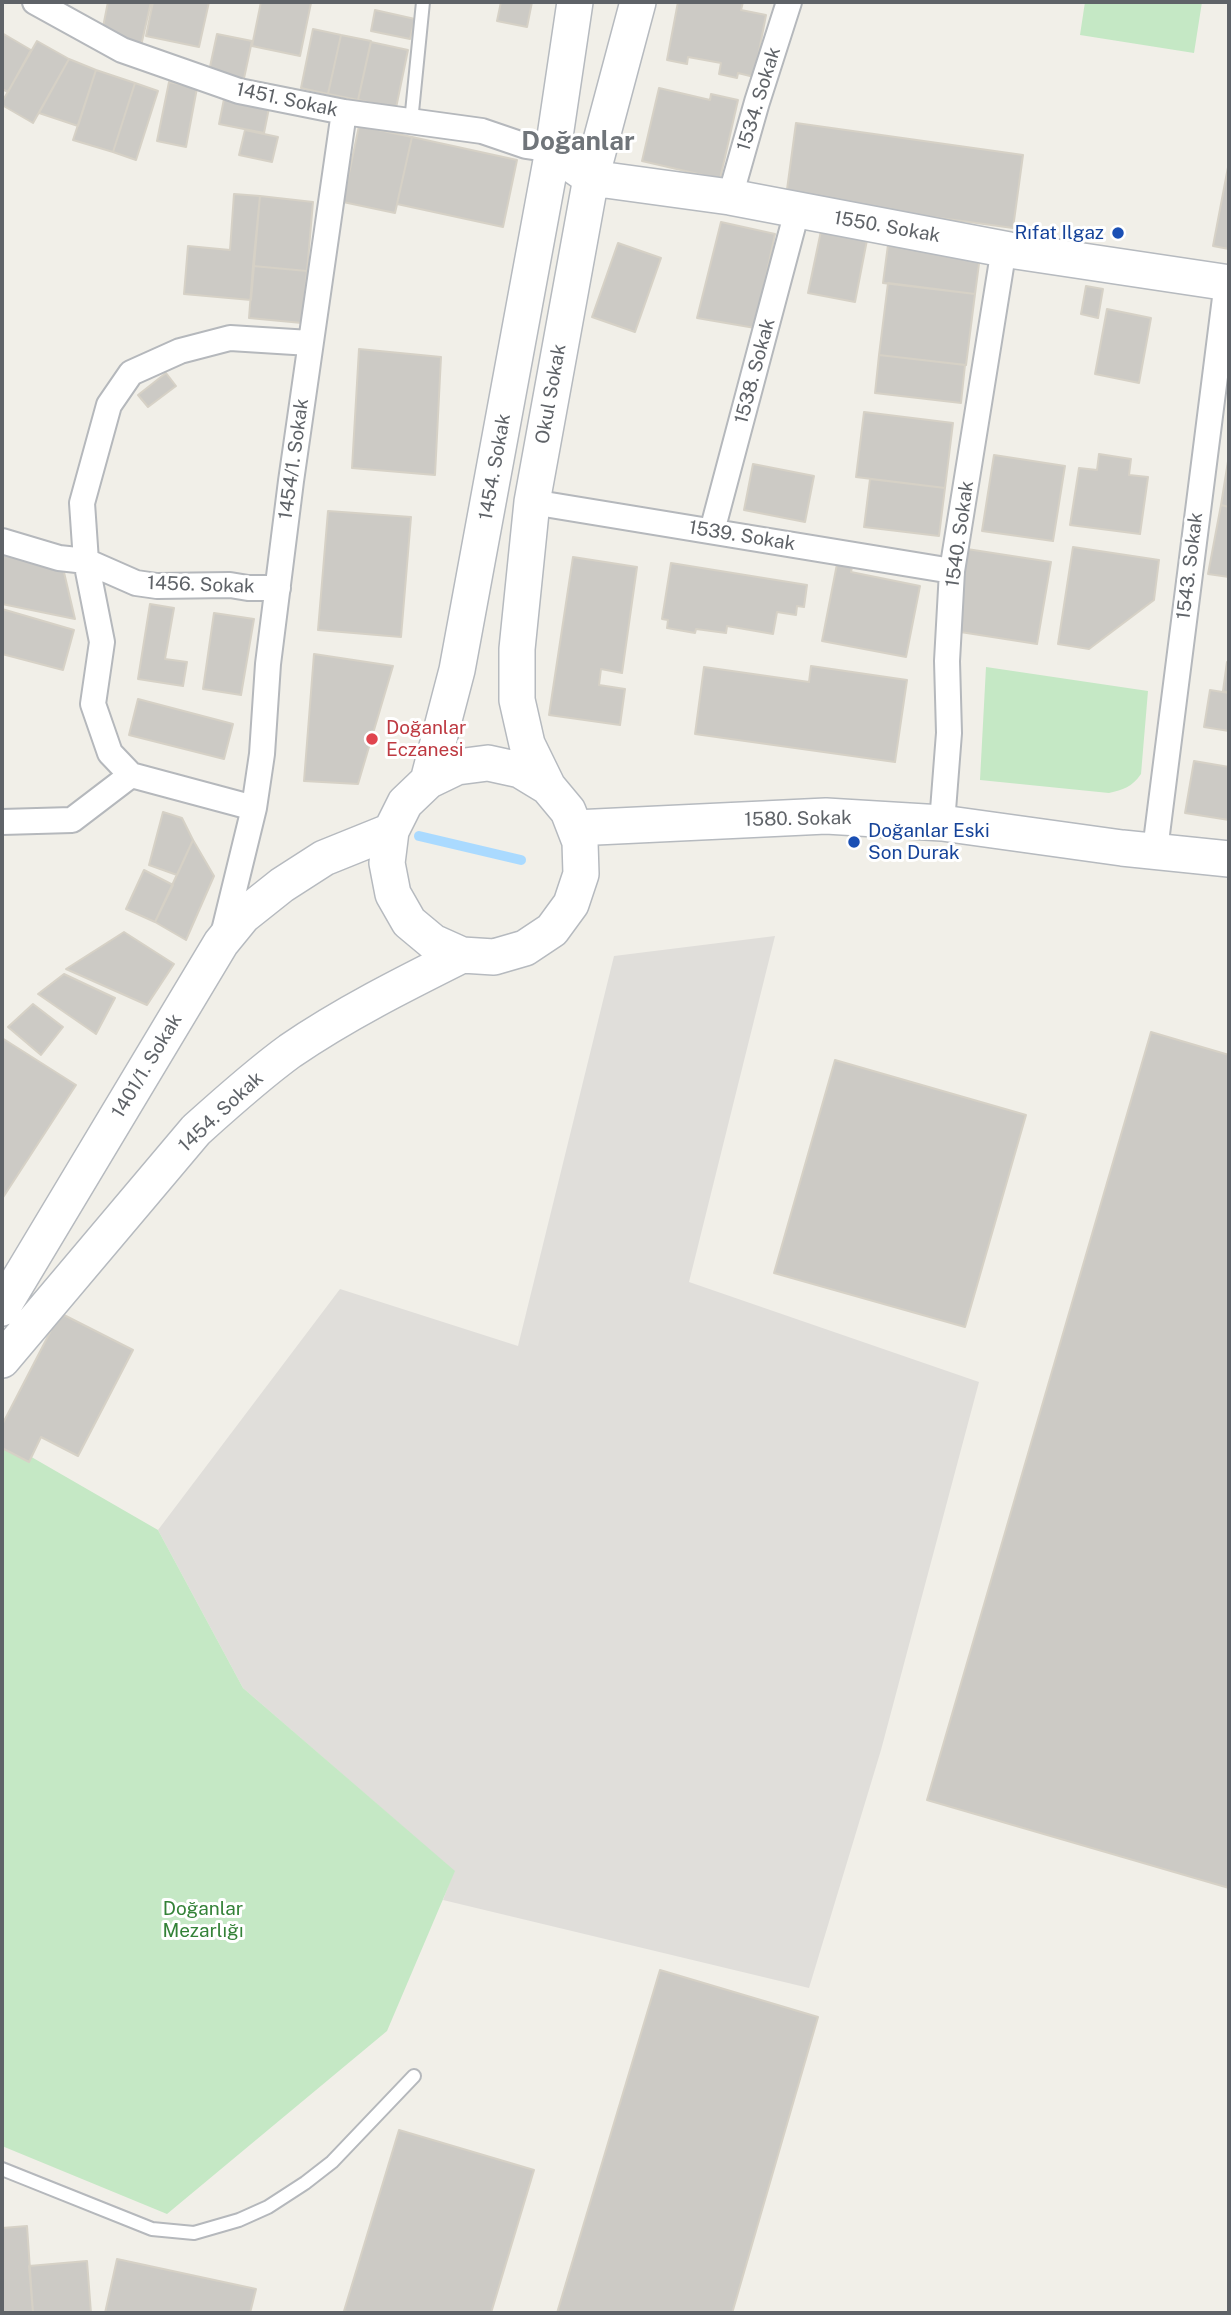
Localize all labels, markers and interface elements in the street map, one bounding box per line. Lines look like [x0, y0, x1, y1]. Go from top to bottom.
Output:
street label: 1534. Sokak [732, 44, 786, 154]
street label: 1451. Sokak [234, 78, 340, 122]
district label: Doğanlar [521, 126, 635, 158]
street label: 1550. Sokak [832, 206, 942, 248]
place label: Rıfat Ilgaz [1014, 222, 1104, 244]
marker: Rıfat Ilgaz [1110, 225, 1126, 241]
street label: 1538. Sokak [730, 316, 780, 426]
street label: Okul Sokak [531, 342, 571, 446]
street label: 1454/1. Sokak [274, 397, 314, 521]
street label: 1454. Sokak [474, 412, 516, 522]
street label: 1540. Sokak [941, 479, 979, 589]
street label: 1543. Sokak [1172, 511, 1208, 621]
street label: 1539. Sokak [687, 516, 797, 556]
street label: 1456. Sokak [147, 572, 255, 598]
place label: Doğanlar Eczanesi [386, 717, 466, 761]
marker: Doğanlar Eczanesi [364, 731, 380, 747]
street label: 1580. Sokak [744, 807, 852, 831]
place label: Doğanlar Eski Son Durak [868, 820, 990, 864]
marker: Doğanlar Eski Son Durak [846, 834, 862, 850]
street label: 1401/1. Sokak [107, 1010, 187, 1122]
street label: 1454. Sokak [174, 1067, 268, 1157]
park label: Doğanlar Mezarlığı [162, 1898, 244, 1942]

